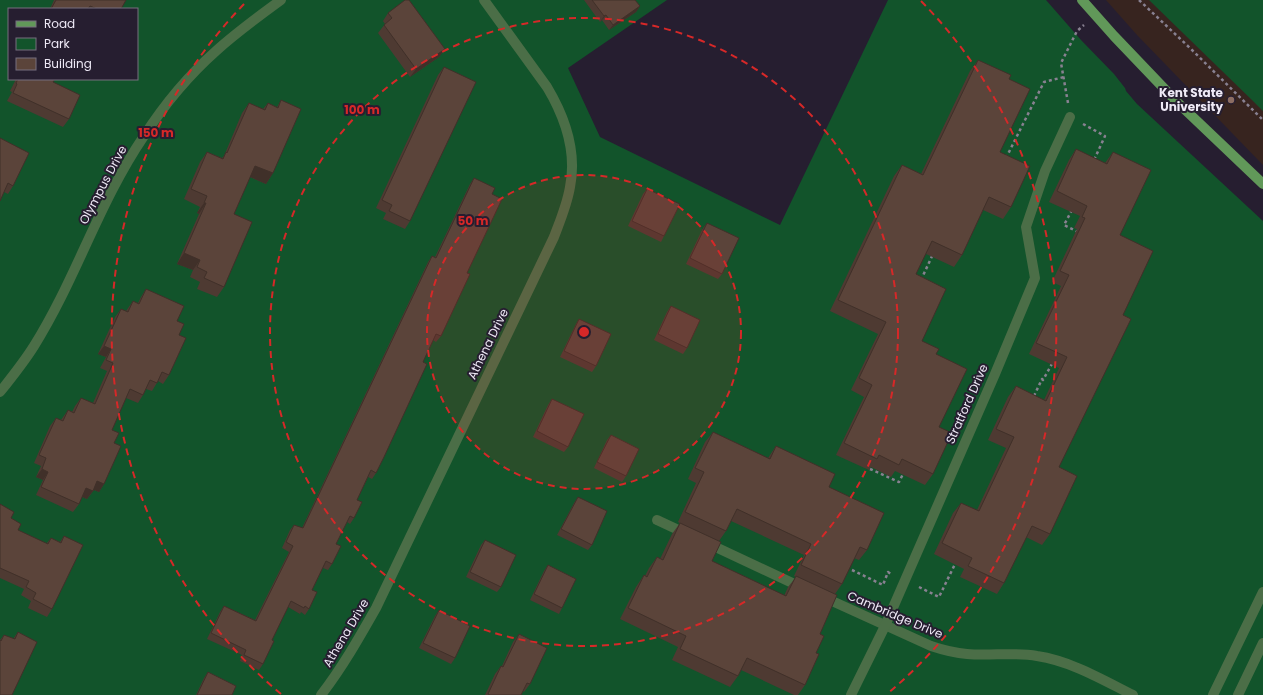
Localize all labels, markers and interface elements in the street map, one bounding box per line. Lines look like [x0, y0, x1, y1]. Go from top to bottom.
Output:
legend [8, 8, 138, 80]
text: Road [44, 15, 75, 32]
text: Park [44, 35, 71, 52]
text: Building [44, 55, 92, 72]
place label: Kent State University [1159, 84, 1224, 115]
marker: Kent State University [1226, 95, 1236, 105]
text: 100 m [344, 101, 380, 118]
text: 150 m [138, 124, 174, 141]
street label: Olympus Drive [75, 142, 130, 227]
text: 50 m [458, 212, 489, 229]
street label: Athena Drive [463, 306, 512, 382]
centre of rings [577, 325, 591, 339]
street label: Stratford Drive [941, 361, 992, 446]
street label: Cambridge Drive [845, 587, 946, 642]
street label: Athena Drive [319, 596, 373, 670]

